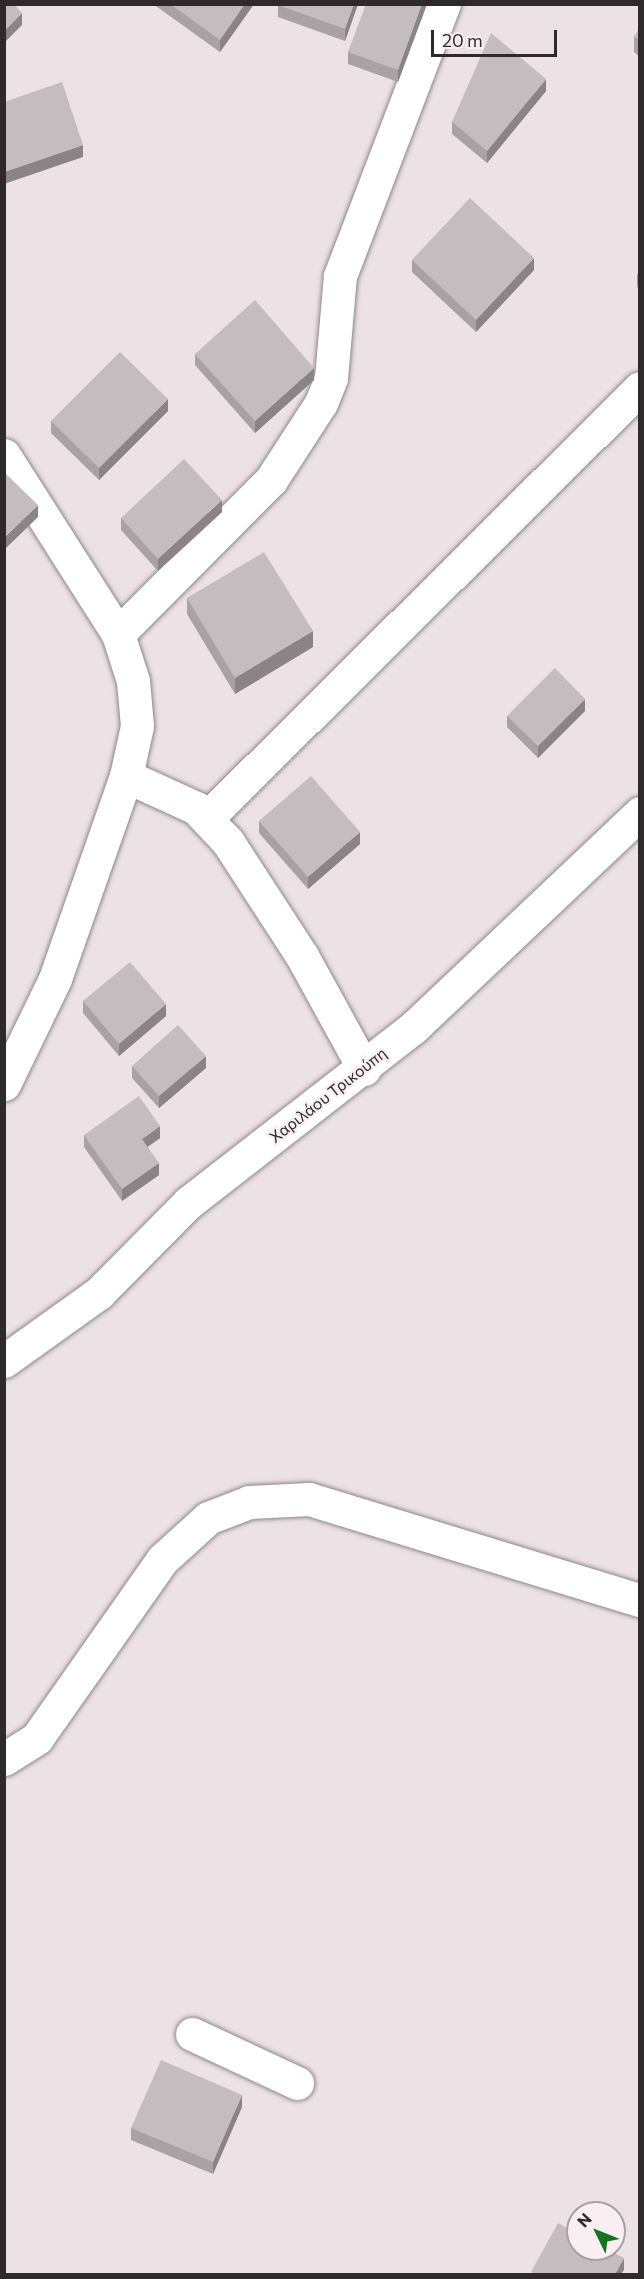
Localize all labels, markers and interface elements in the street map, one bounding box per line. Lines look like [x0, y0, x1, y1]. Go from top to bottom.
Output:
scale bar [434, 18, 560, 56]
text: 20 m [442, 29, 483, 51]
street label: Χαριλάου Τρικούπη [266, 1043, 390, 1147]
north arrow [566, 2201, 626, 2261]
text: N [573, 2209, 595, 2231]

